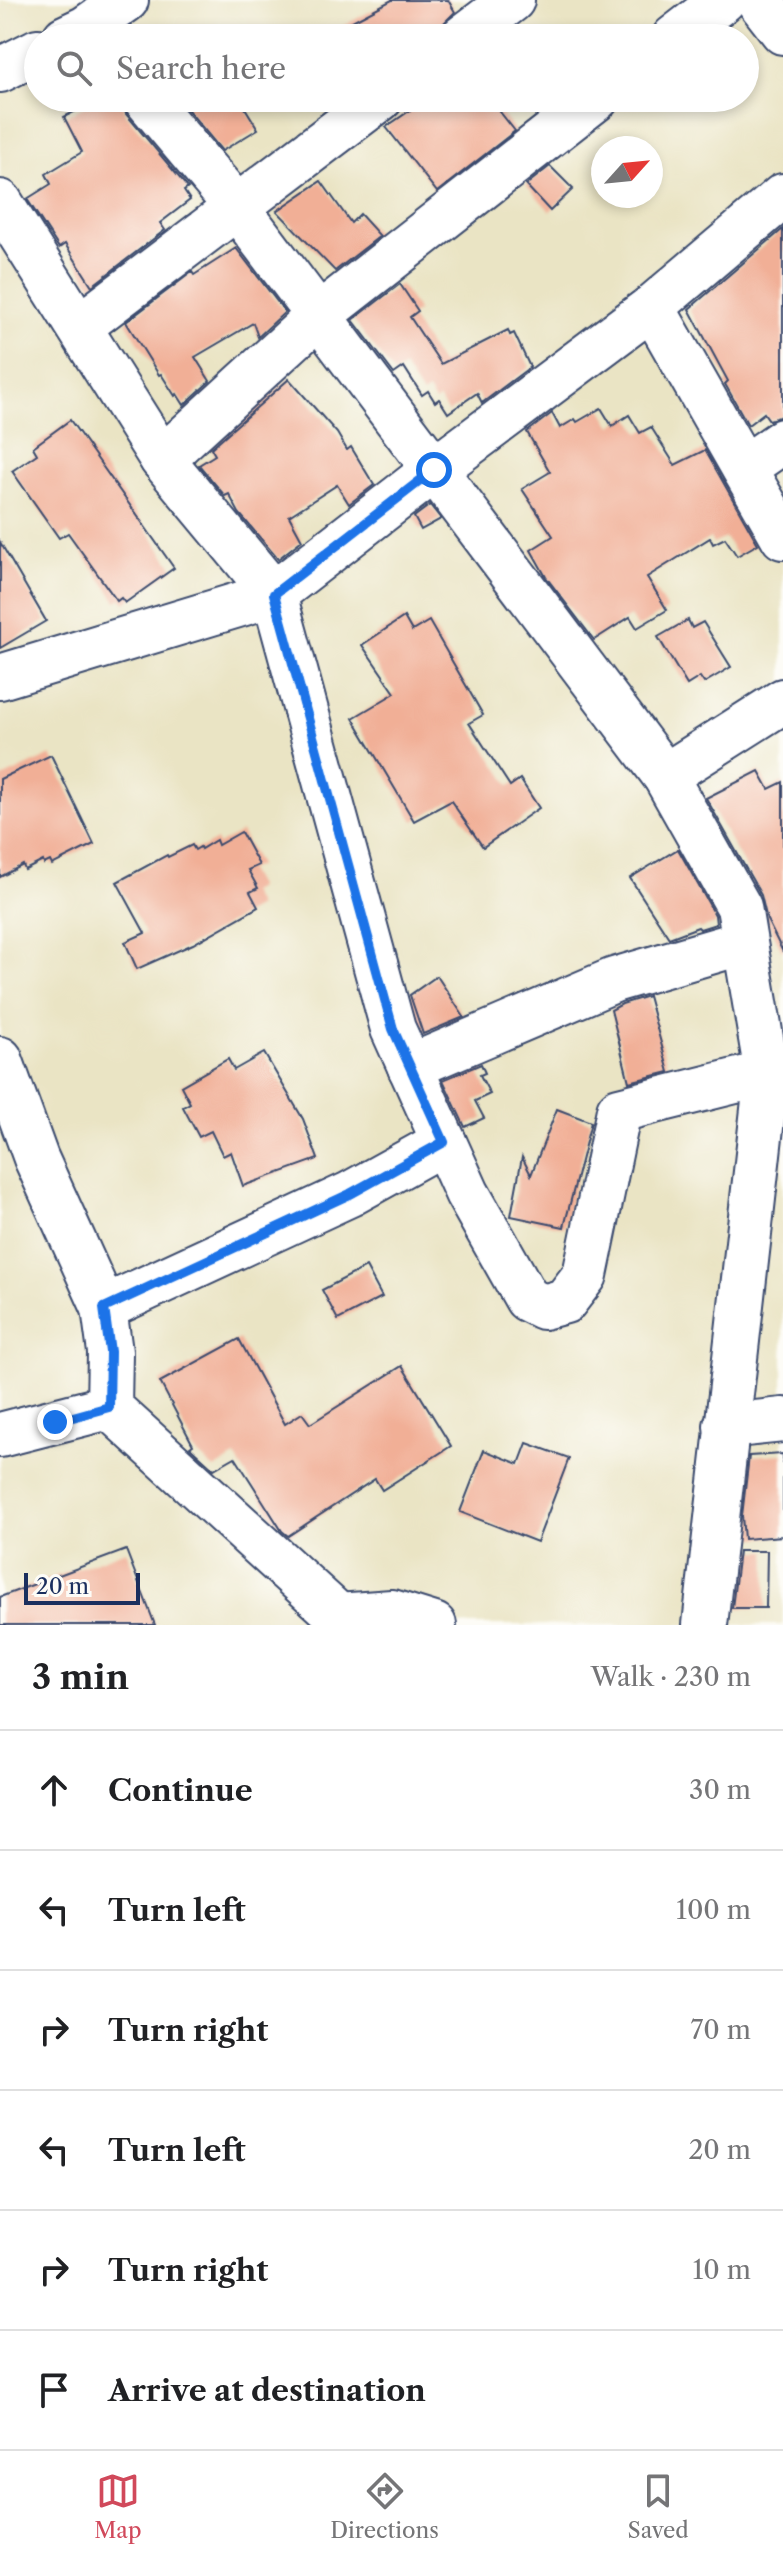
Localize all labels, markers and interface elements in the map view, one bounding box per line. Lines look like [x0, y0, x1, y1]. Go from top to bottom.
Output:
search box [24, 24, 759, 112]
icon: search [52, 46, 96, 90]
text: Search here [116, 50, 286, 87]
north arrow [591, 136, 663, 208]
route start [416, 452, 452, 488]
route end [37, 1404, 73, 1440]
scale bar [24, 1569, 140, 1605]
text: 20 m [36, 1573, 89, 1600]
text: 3 min [32, 1656, 129, 1698]
text: Walk · 230 m [591, 1661, 751, 1693]
icon: ahead [32, 1768, 76, 1812]
text: Continue [108, 1772, 253, 1809]
text: 30 m [689, 1774, 751, 1806]
icon: left [32, 1888, 76, 1932]
text: Turn left [108, 1892, 245, 1929]
text: 100 m [676, 1894, 751, 1926]
icon: right [32, 2008, 76, 2052]
text: Turn right [108, 2012, 268, 2049]
text: 70 m [691, 2014, 751, 2046]
icon: left [32, 2128, 76, 2172]
text: Turn left [108, 2132, 245, 2169]
text: 20 m [688, 2134, 751, 2166]
icon: right [32, 2248, 76, 2292]
text: Turn right [108, 2252, 268, 2289]
text: 10 m [692, 2254, 751, 2286]
icon: arrive [32, 2368, 76, 2412]
text: Arrive at destination [108, 2372, 426, 2409]
tab: Map [94, 2469, 142, 2544]
tab: Directions [330, 2469, 439, 2544]
tab: Saved [628, 2469, 689, 2544]

